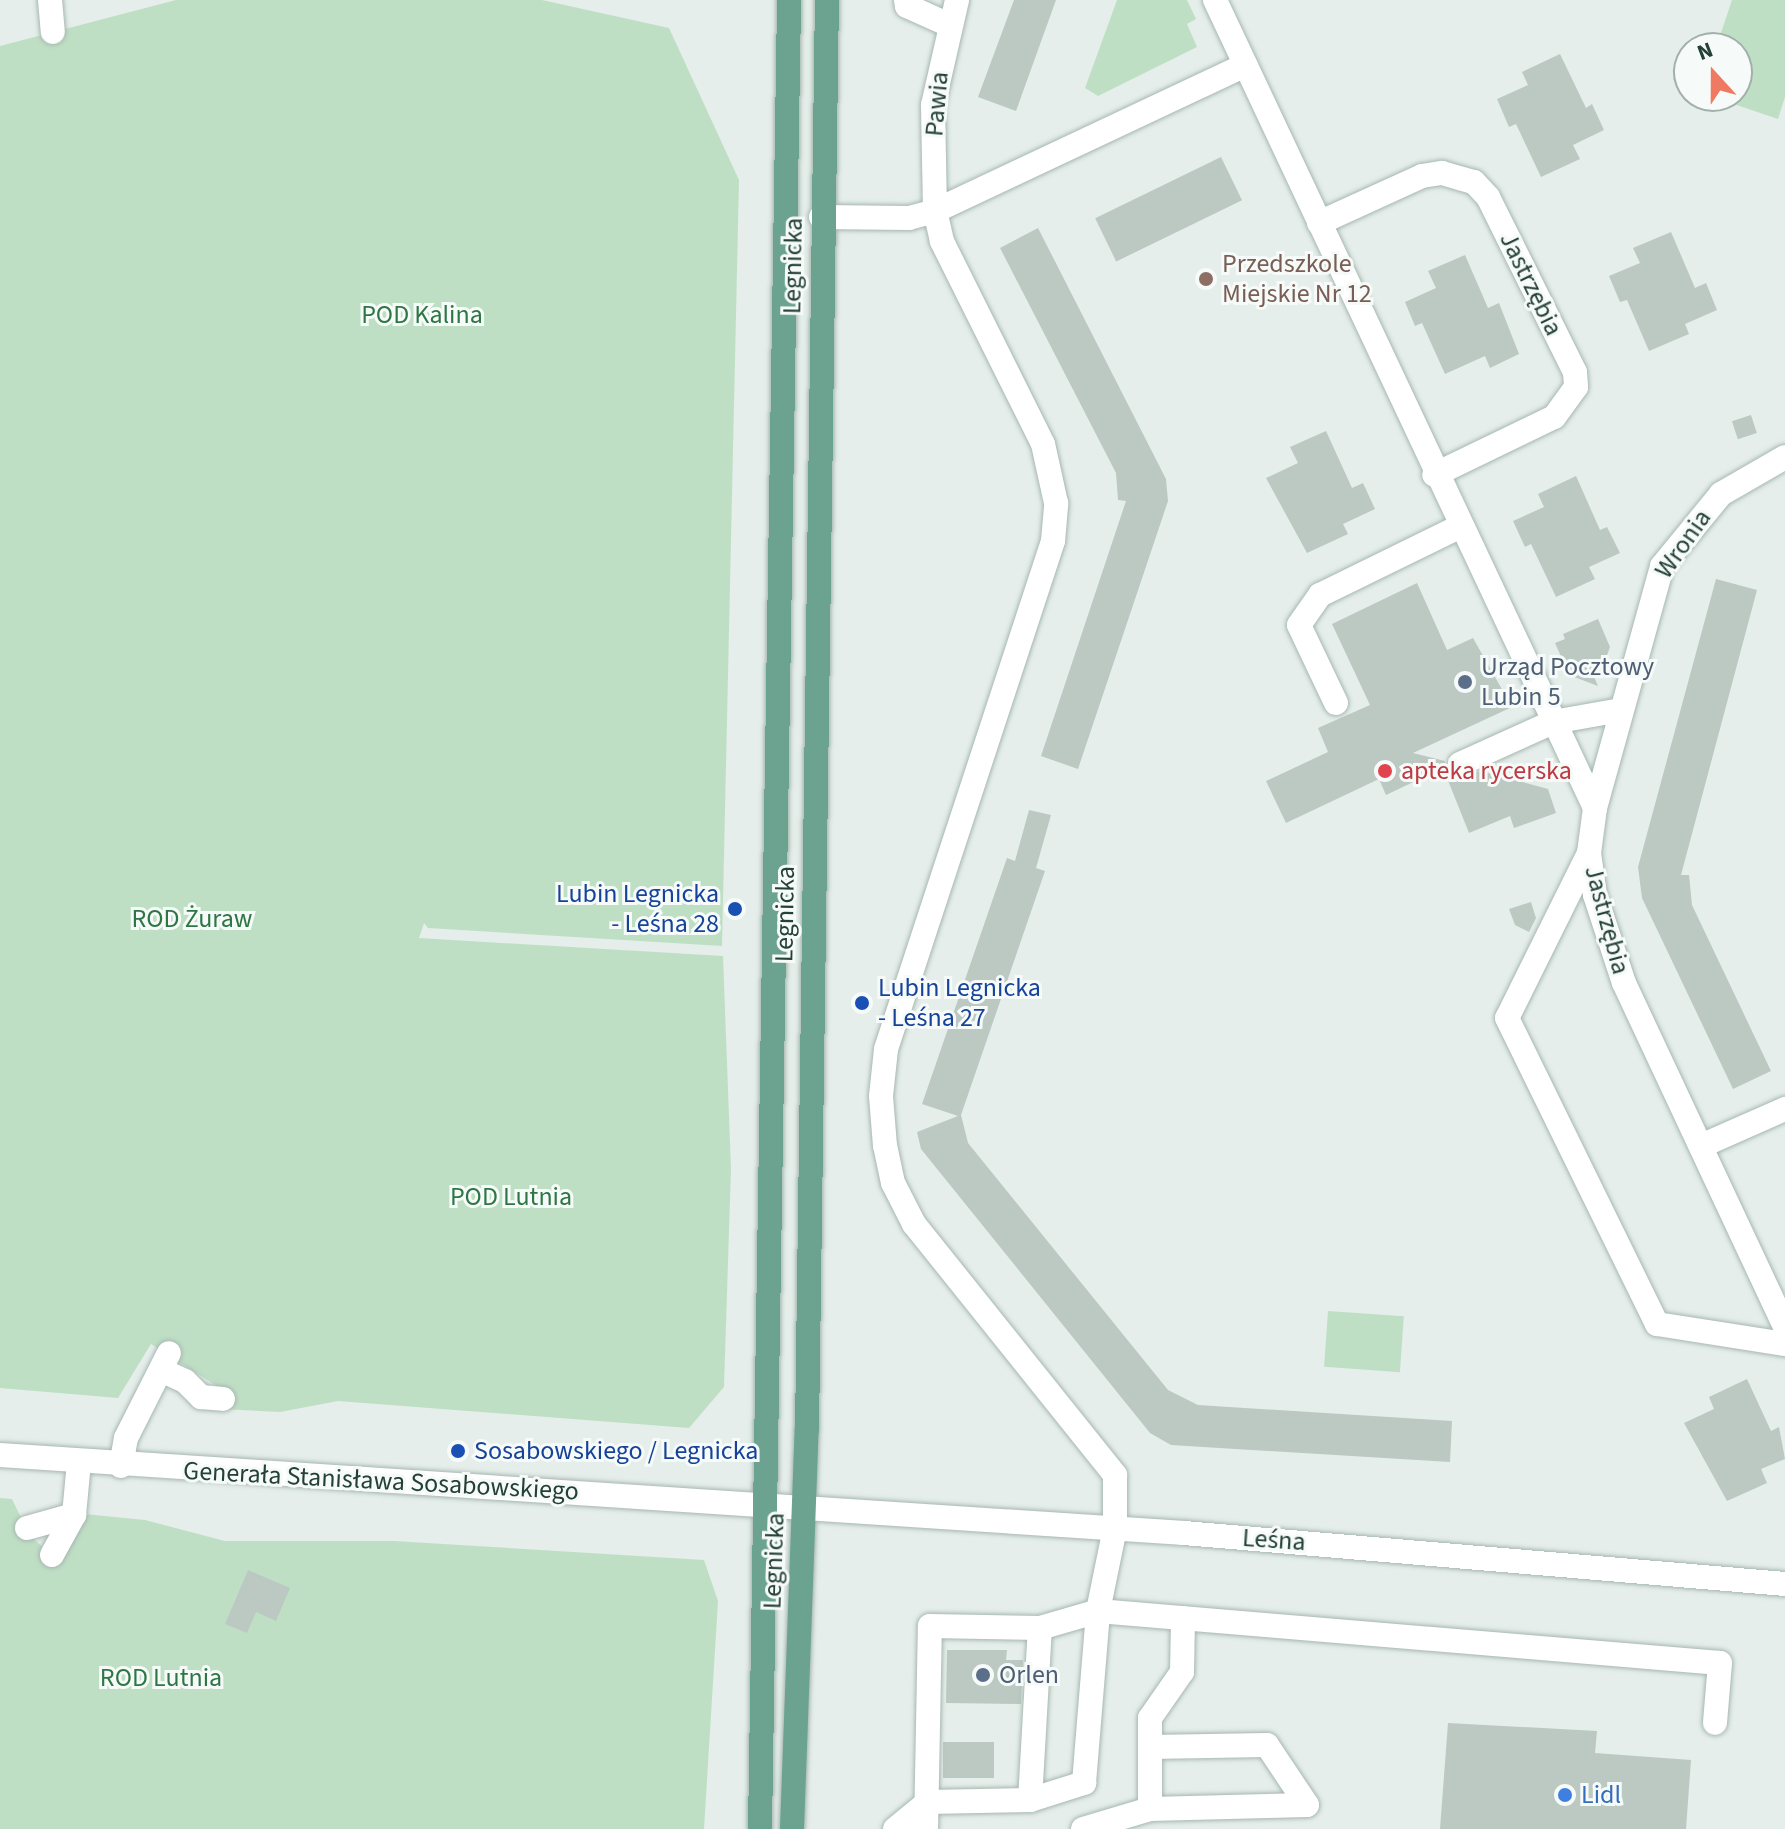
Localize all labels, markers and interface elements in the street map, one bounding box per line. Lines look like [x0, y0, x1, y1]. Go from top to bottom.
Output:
north arrow [1673, 32, 1753, 112]
text: N [1693, 34, 1718, 69]
street label: Pawia [919, 70, 955, 138]
street label: Legnicka [777, 218, 809, 314]
street label: Jastrzębia [1493, 227, 1569, 341]
place label: Przedszkole Miejskie Nr 12 [1222, 248, 1372, 310]
marker: Przedszkole Miejskie Nr 12 [1197, 270, 1215, 288]
park label: POD Kalina [361, 299, 483, 331]
street label: Wronia [1648, 504, 1718, 584]
place label: Urząd Pocztowy Lubin 5 [1481, 651, 1654, 712]
marker: Urząd Pocztowy Lubin 5 [1456, 673, 1474, 691]
place label: apteka rycerska [1401, 755, 1572, 787]
marker: apteka rycerska [1376, 762, 1394, 780]
street label: Jastrzębia [1578, 862, 1636, 978]
street label: Legnicka [769, 866, 801, 962]
place label: Lubin Legnicka - Leśna 28 [556, 878, 719, 940]
marker: Lubin Legnicka - Leśna 28 [726, 900, 744, 918]
park label: ROD Żuraw [131, 903, 253, 935]
place label: Lubin Legnicka - Leśna 27 [878, 972, 1041, 1034]
marker: Lubin Legnicka - Leśna 27 [853, 994, 871, 1012]
park label: POD Lutnia [450, 1181, 572, 1213]
place label: Sosabowskiego / Legnicka [474, 1435, 758, 1467]
marker: Sosabowskiego / Legnicka [449, 1442, 467, 1460]
street label: Generała Stanisława Sosabowskiego [182, 1455, 580, 1507]
street label: Legnicka [757, 1512, 791, 1610]
street label: Leśna [1241, 1522, 1307, 1558]
place label: Orlen [999, 1659, 1059, 1691]
park label: ROD Lutnia [100, 1662, 222, 1694]
marker: Orlen [974, 1666, 992, 1684]
place label: Lidl [1581, 1779, 1621, 1811]
marker: Lidl [1556, 1786, 1574, 1804]

